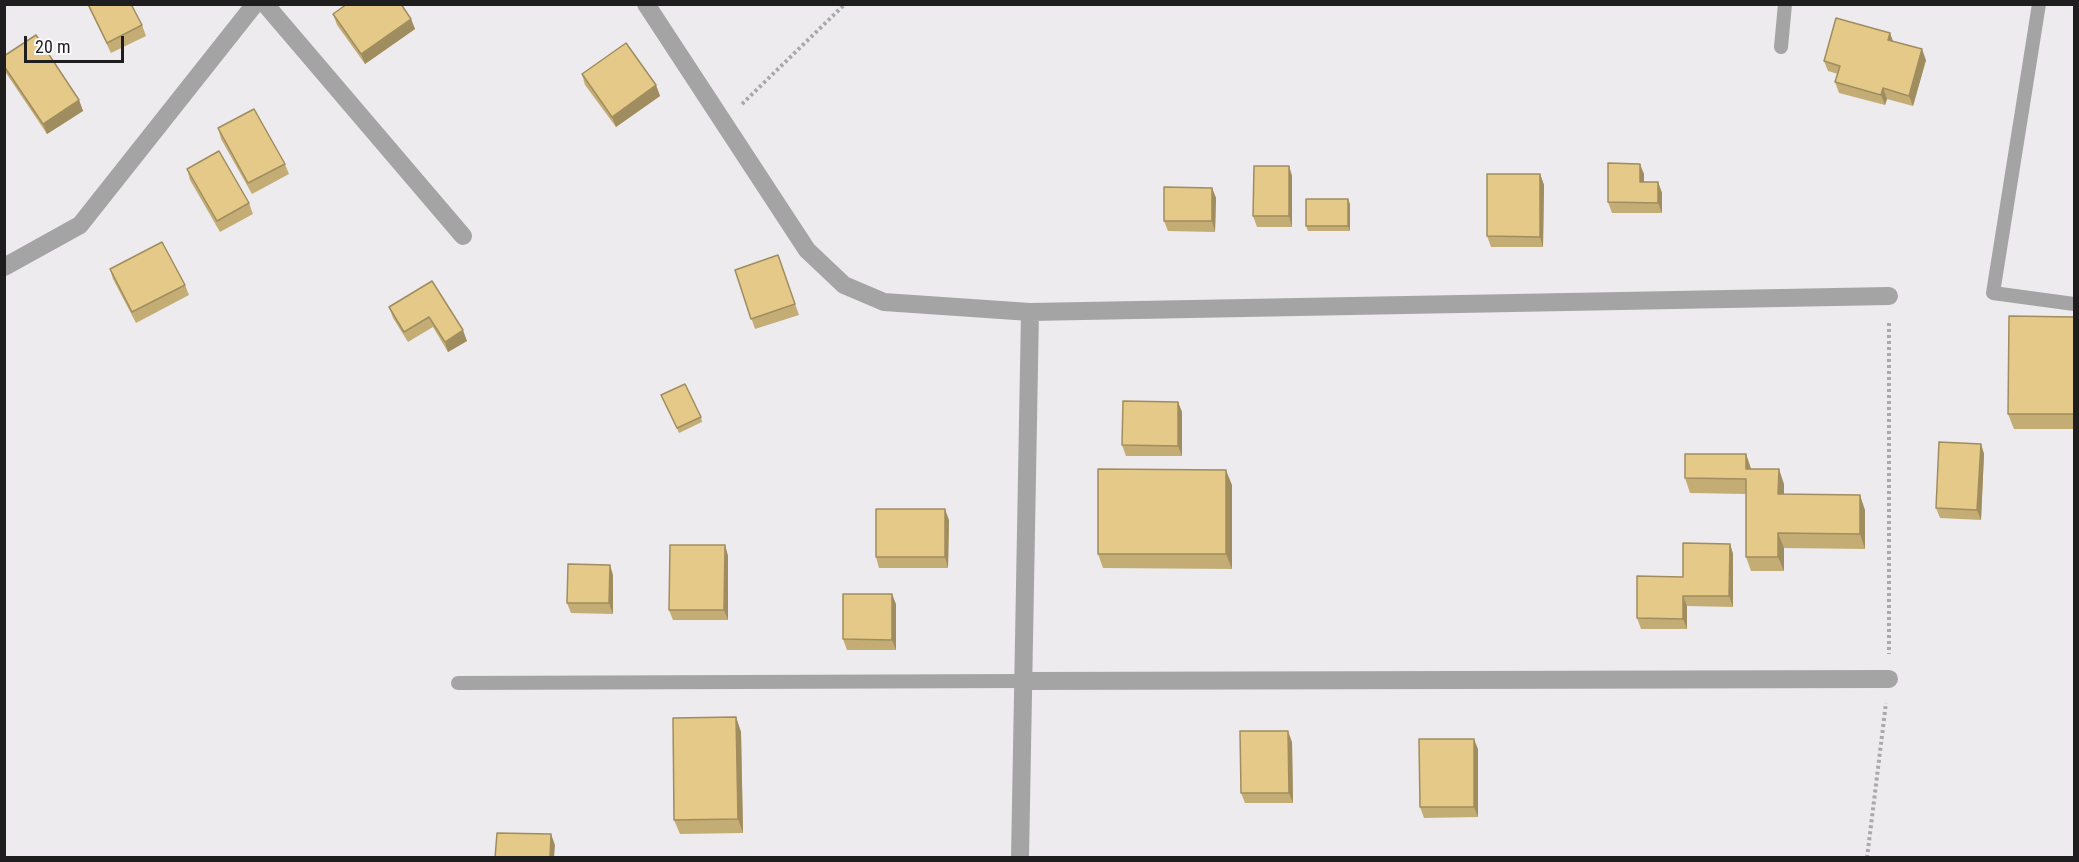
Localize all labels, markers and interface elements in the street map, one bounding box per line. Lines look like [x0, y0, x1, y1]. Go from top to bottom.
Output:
scale bar [27, 24, 128, 62]
text: 20 m [35, 36, 70, 57]

